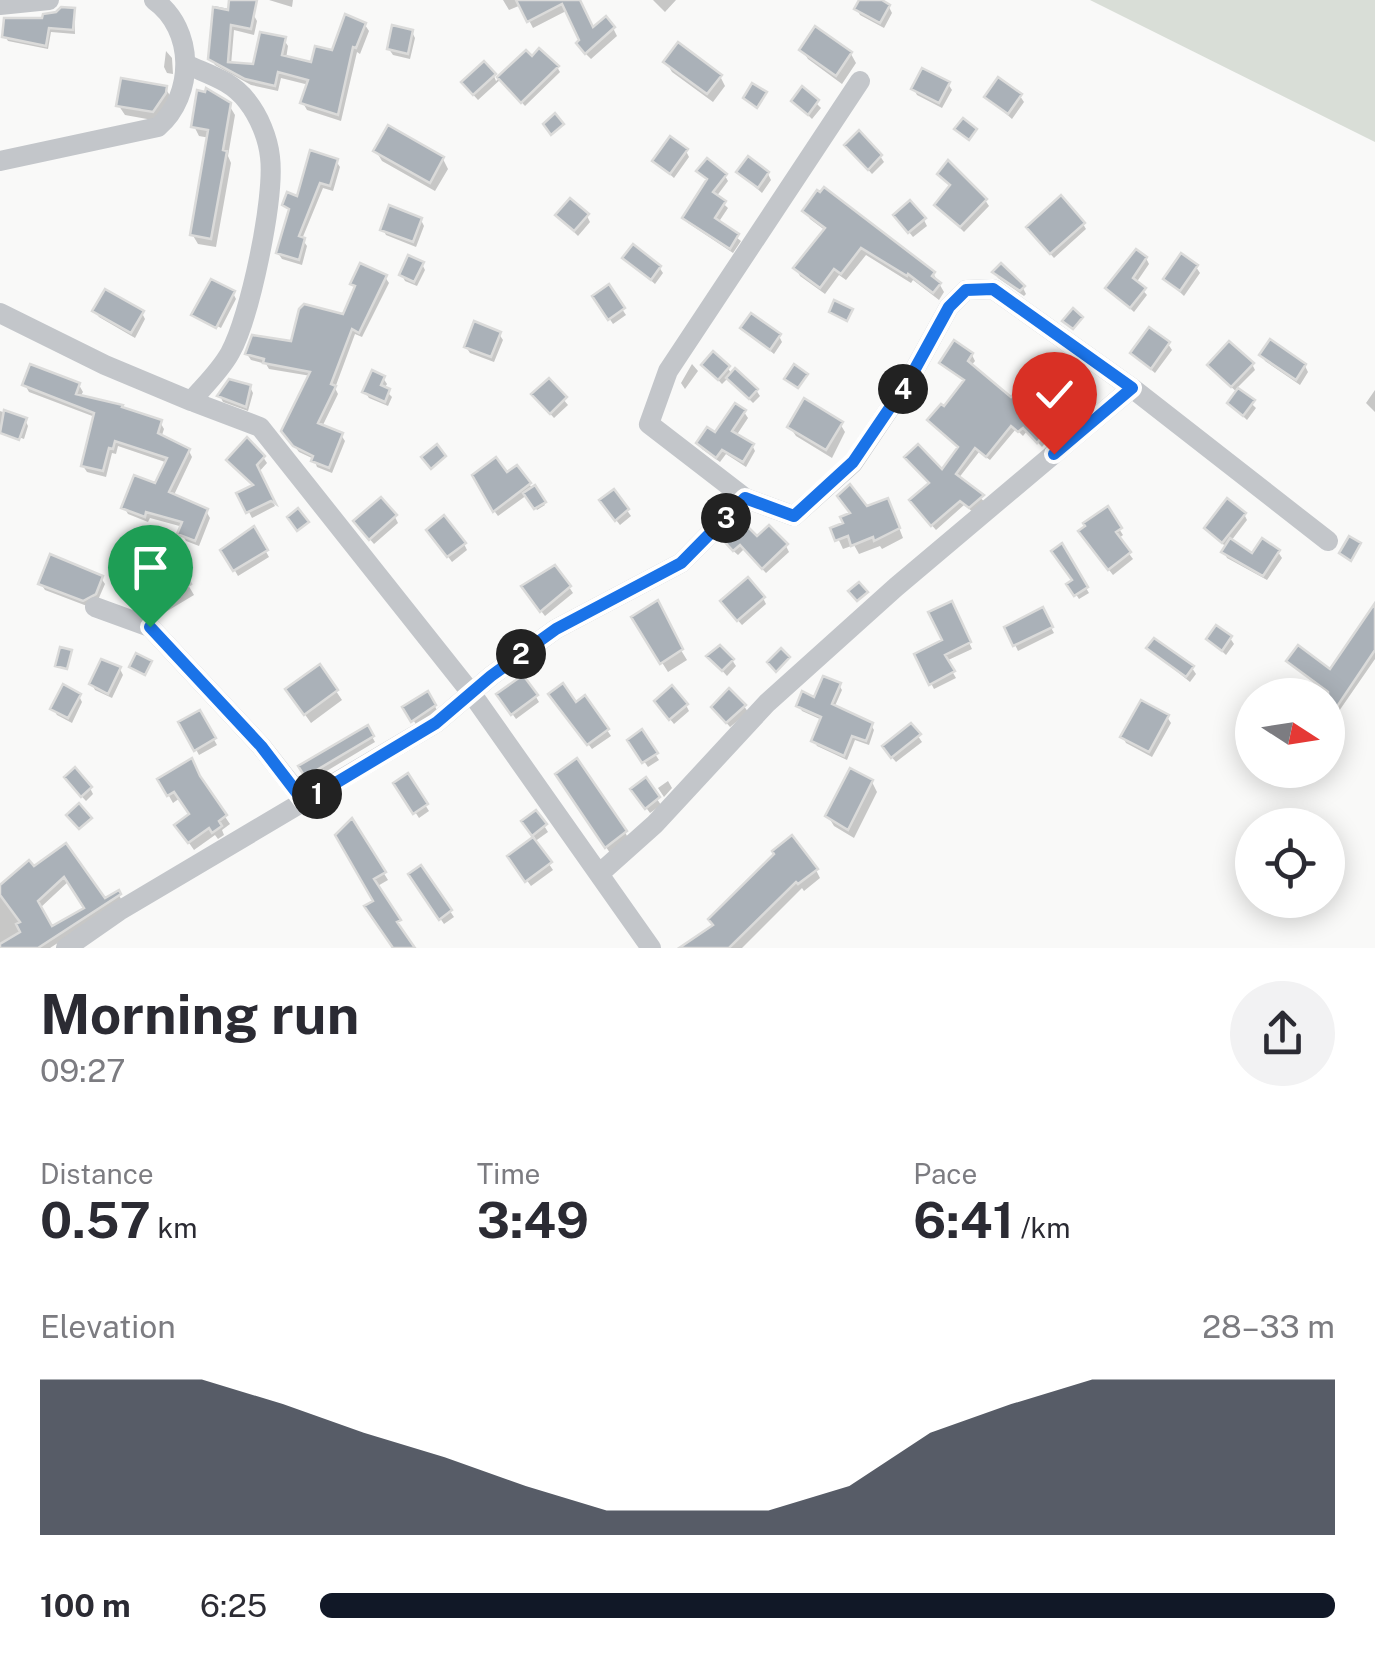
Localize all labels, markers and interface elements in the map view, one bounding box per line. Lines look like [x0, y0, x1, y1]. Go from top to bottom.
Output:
pin [1012, 352, 1097, 455]
pin: 4 [878, 364, 928, 414]
icon: check [1027, 367, 1082, 422]
text: 4 [894, 372, 912, 405]
pin: 3 [701, 493, 751, 543]
text: 3 [717, 501, 735, 534]
pin [108, 525, 193, 628]
icon: arrive [123, 540, 178, 595]
pin: 2 [496, 629, 546, 679]
text: 2 [512, 637, 530, 670]
north arrow [1235, 678, 1345, 788]
map controls [1235, 678, 1345, 918]
pin: 1 [292, 769, 342, 819]
text: 1 [311, 777, 323, 810]
button: locate [1235, 808, 1345, 918]
button: share [1230, 981, 1335, 1086]
text: Morning run [40, 982, 359, 1046]
text: 09:27 [40, 1052, 126, 1089]
text: Distance [40, 1157, 154, 1190]
text: Time [477, 1157, 540, 1190]
text: Pace [913, 1157, 977, 1190]
text: 0.57 [40, 1190, 151, 1249]
text: 3:49 [477, 1190, 589, 1249]
text: 6:41 [913, 1190, 1014, 1249]
text: km [151, 1211, 198, 1244]
text: /km [1014, 1211, 1070, 1244]
text: Elevation [40, 1308, 176, 1345]
text: 28–33 m [1202, 1308, 1335, 1345]
text: 100 m [40, 1587, 131, 1624]
text: 6:25 [200, 1587, 267, 1624]

